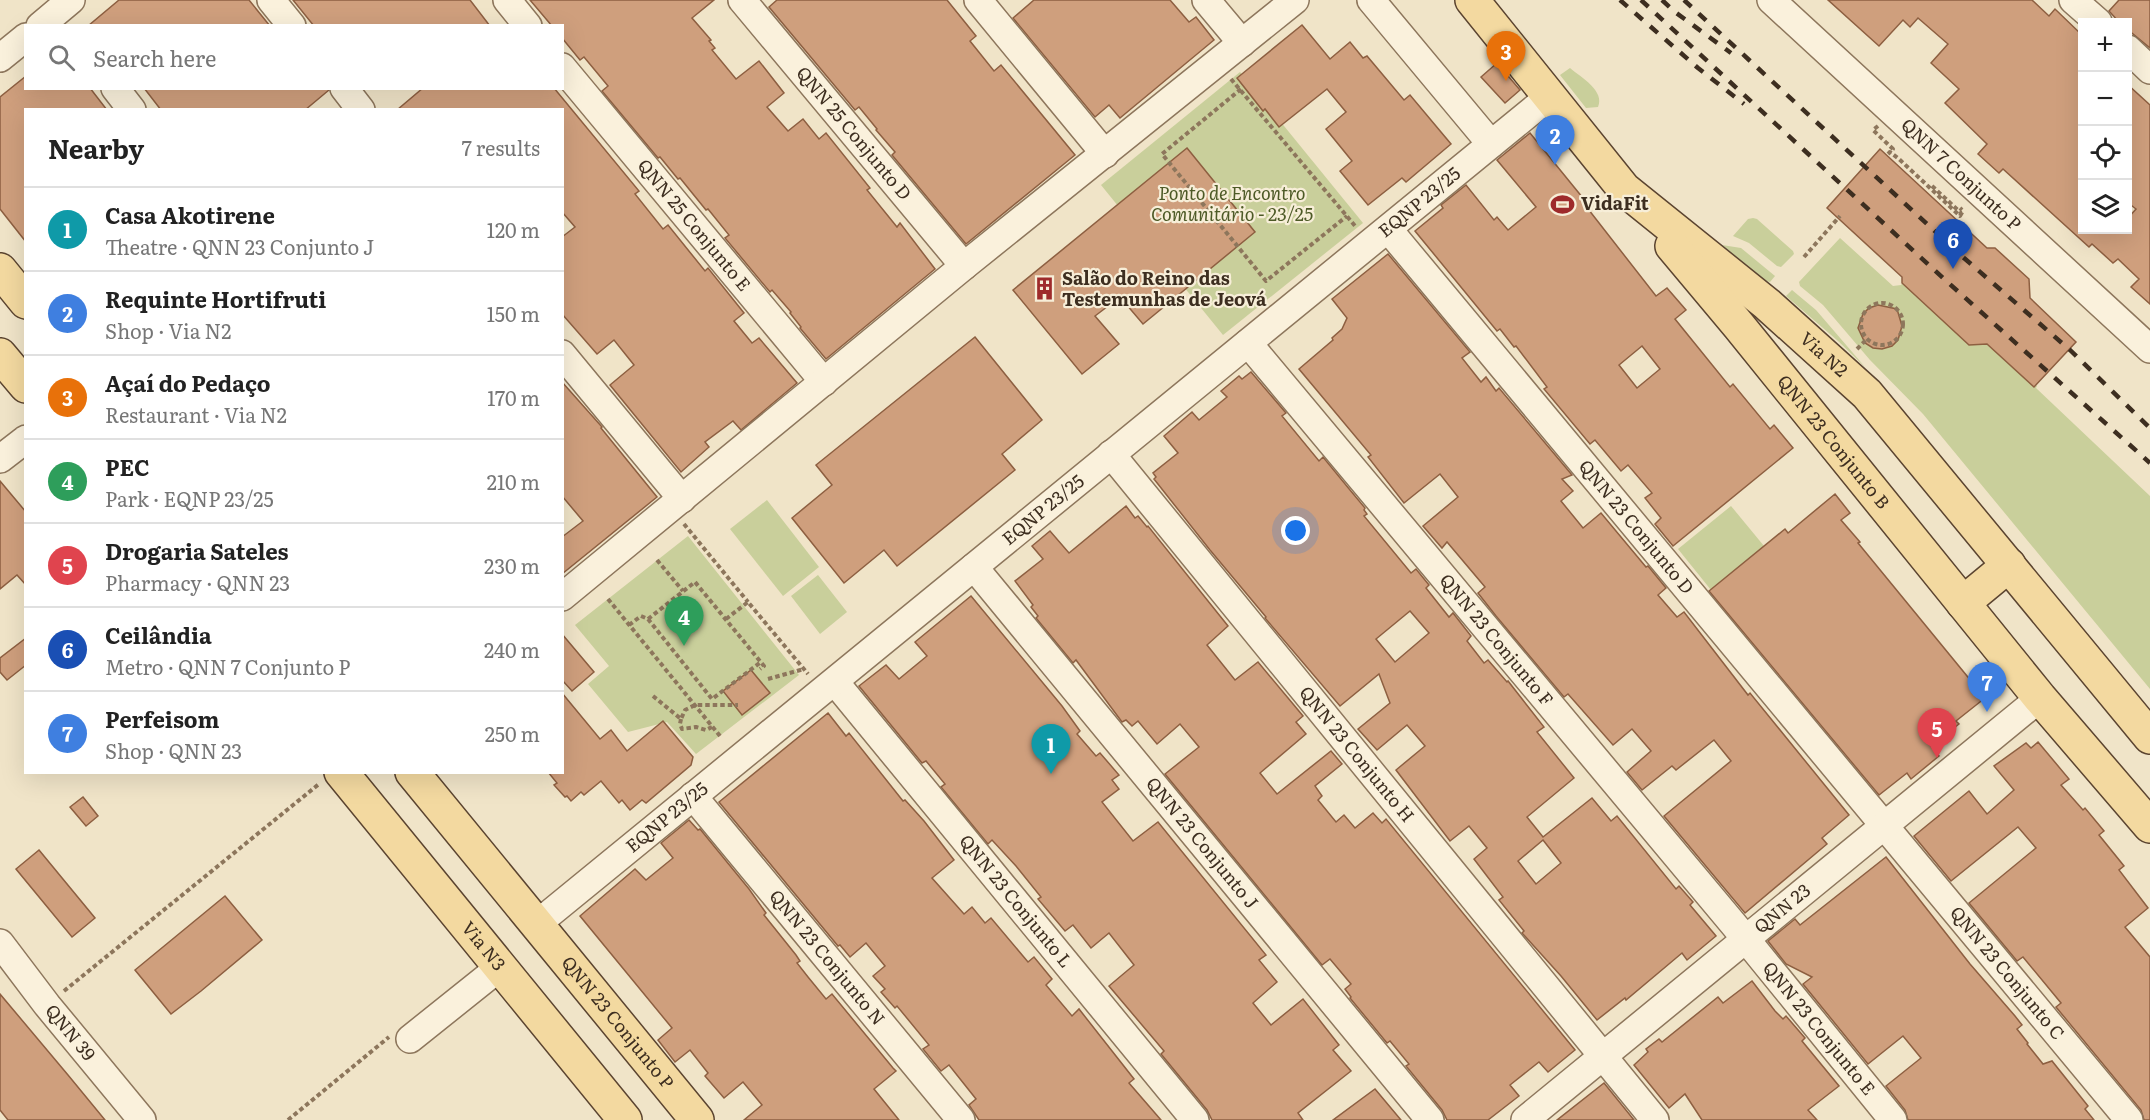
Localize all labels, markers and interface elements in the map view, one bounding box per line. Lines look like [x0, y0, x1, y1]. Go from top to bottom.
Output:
map controls [2078, 18, 2132, 234]
button: + [2078, 18, 2132, 72]
search box [24, 24, 564, 90]
pin: 3 [1486, 32, 1526, 81]
icon: search [45, 41, 78, 74]
text: Search here [93, 41, 216, 74]
street label: QNN 25 Conjunto D [791, 60, 919, 205]
button: − [2078, 72, 2132, 126]
street label: QNN 7 Conjunto P [1896, 111, 2028, 236]
pin: 2 [1536, 116, 1574, 165]
button: locate [2078, 126, 2132, 180]
text: Nearby [48, 128, 144, 167]
text: 7 results [462, 132, 540, 162]
street label: QNN 25 Conjunto E [632, 152, 758, 296]
street label: EQNP 23/25 [1372, 160, 1466, 243]
park label: Ponto de Encontro Comunitário - 23/25 [1151, 179, 1313, 227]
button: layers [2078, 180, 2132, 234]
place label: VidaFit [1581, 189, 1649, 216]
sports icon: VidaFit [1550, 191, 1576, 217]
text: Casa Akotirene [105, 198, 275, 231]
text: 1 [63, 214, 72, 244]
text: 120 m [487, 214, 540, 244]
pin: 6 [1934, 220, 1972, 269]
text: Theatre · QNN 23 Conjunto J [105, 231, 374, 261]
place label: Salão do Reino das Testemunhas de Jeová [1062, 264, 1267, 312]
building icon: Salão do Reino das Testemunhas de Jeová [1031, 276, 1057, 302]
text: Requinte Hortifruti [105, 282, 326, 315]
text: 2 [62, 298, 73, 328]
text: 150 m [487, 298, 540, 328]
text: Shop · Via N2 [105, 315, 231, 345]
street label: Via N2 [1794, 325, 1855, 383]
text: Açaí do Pedaço [105, 366, 271, 399]
street label: QNN 23 Conjunto B [1772, 368, 1897, 514]
text: 3 [62, 382, 73, 412]
text: 170 m [487, 382, 540, 412]
text: Restaurant · Via N2 [105, 399, 287, 429]
text: PEC [105, 450, 150, 483]
street label: QNN 23 Conjunto D [1573, 453, 1701, 600]
text: 4 [61, 466, 74, 496]
text: 210 m [487, 466, 540, 496]
street label: EQNP 23/25 [995, 467, 1089, 551]
text: Park · EQNP 23/25 [105, 483, 274, 513]
your location [1281, 516, 1310, 545]
text: Drogaria Sateles [105, 534, 289, 567]
text: 5 [62, 550, 73, 580]
text: 230 m [484, 550, 540, 580]
text: Pharmacy · QNN 23 [105, 567, 290, 597]
street label: QNN 23 Conjunto F [1434, 567, 1561, 711]
pin: 4 [664, 596, 704, 646]
text: Ceilândia [105, 618, 212, 651]
text: 6 [62, 634, 73, 664]
text: 240 m [484, 634, 540, 664]
text: Metro · QNN 7 Conjunto P [105, 651, 350, 681]
pin: 7 [1968, 662, 2006, 712]
street label: QNN 23 Conjunto H [1294, 679, 1422, 828]
text: Perfeisom [105, 702, 219, 735]
pin: 5 [1918, 708, 1956, 758]
text: 7 [62, 718, 73, 748]
text: 250 m [485, 718, 540, 748]
pin: 1 [1032, 724, 1070, 774]
text: Shop · QNN 23 [105, 735, 242, 765]
street label: QNN 23 Conjunto J [1140, 770, 1266, 914]
street label: EQNP 23/25 [619, 775, 713, 858]
street label: QNN 23 Conjunto L [954, 828, 1079, 973]
street label: QNN 23 [1747, 876, 1816, 939]
street label: QNN 23 Conjunto N [764, 883, 892, 1031]
street label: QNN 23 Conjunto C [1944, 900, 2072, 1045]
street label: Via N3 [456, 915, 513, 976]
street label: QNN 23 Conjunto P [556, 949, 681, 1094]
street label: QNN 23 Conjunto E [1757, 955, 1883, 1100]
street label: QNN 39 [40, 998, 103, 1066]

